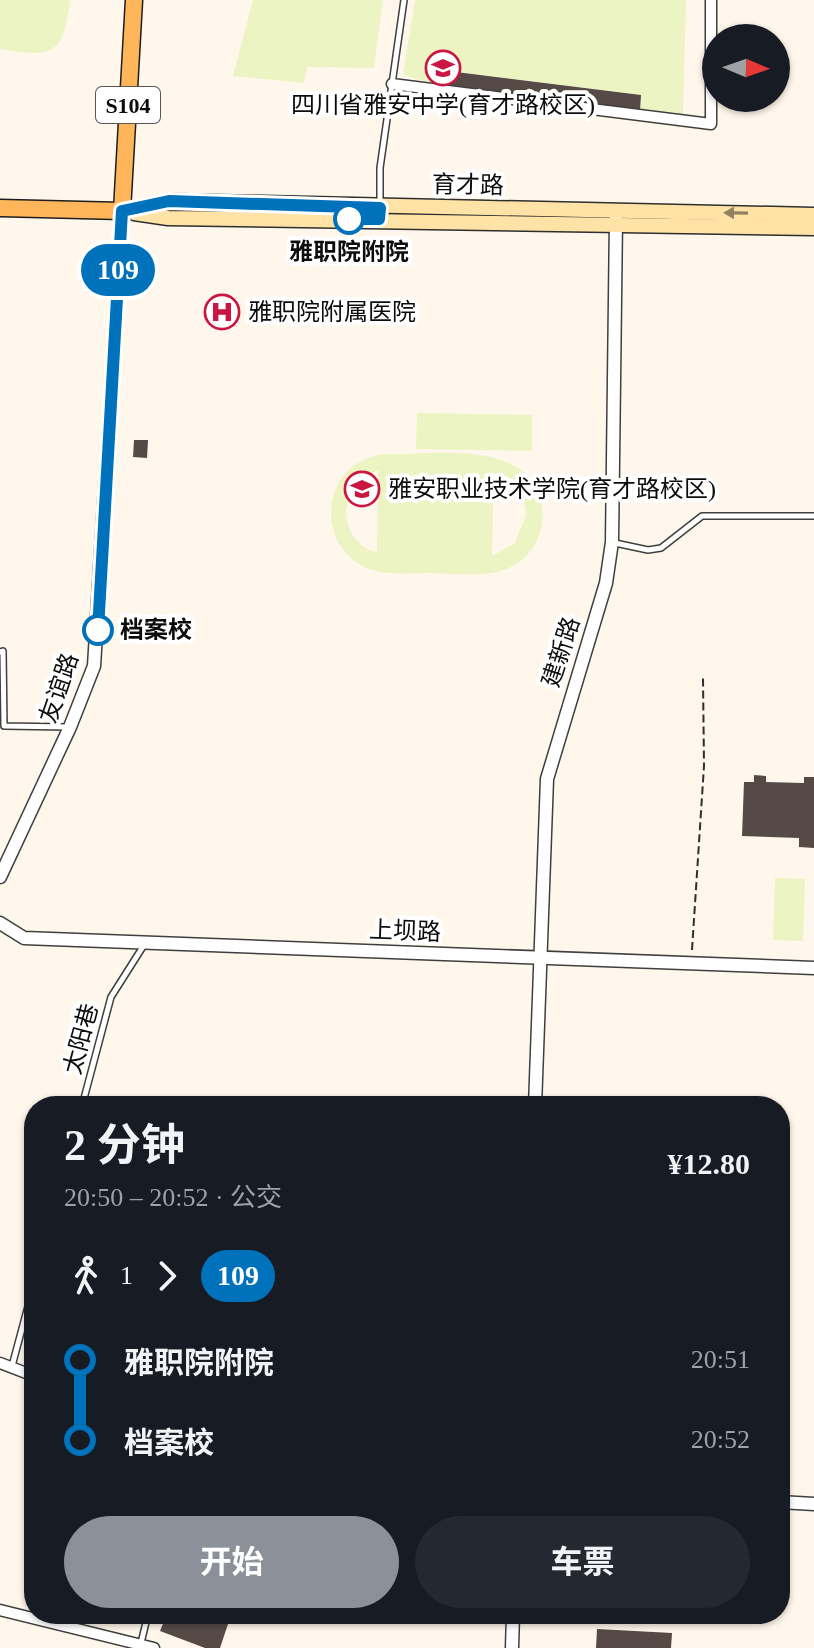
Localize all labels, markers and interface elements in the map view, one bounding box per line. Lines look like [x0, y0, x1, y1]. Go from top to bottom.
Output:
north arrow [702, 24, 790, 112]
map controls [702, 24, 790, 112]
school or university icon: 四川省雅安中学(育才路校区) [424, 49, 462, 87]
road number: S104 [96, 87, 160, 123]
place label: 四川省雅安中学(育才路校区) [291, 92, 595, 118]
street label: 育才路 [432, 171, 504, 199]
marker: 雅职院附院 [334, 204, 364, 234]
one-way arrow [723, 207, 748, 219]
place label: 雅职院附院 [289, 239, 409, 265]
line badge: 109 [72, 244, 164, 296]
text: 109 [97, 254, 139, 285]
hospital icon: 雅职院附属医院 [203, 293, 241, 331]
place label: 雅职院附属医院 [248, 299, 416, 325]
school or university icon: 雅安职业技术学院(育才路校区) [343, 470, 381, 508]
place label: 雅安职业技术学院(育才路校区) [388, 476, 716, 502]
street label: 建新路 [538, 614, 584, 690]
marker: 档案校 [83, 615, 113, 645]
place label: 档案校 [120, 617, 192, 643]
street label: 友谊路 [35, 650, 83, 726]
street label: 上坝路 [369, 917, 441, 945]
street label: 太阳巷 [59, 1001, 103, 1077]
text: 2 分钟 [64, 1121, 185, 1170]
text: ¥12.80 [668, 1147, 750, 1180]
text: 20:50 – 20:52 · 公交 [64, 1183, 282, 1212]
icon: walk [64, 1254, 108, 1298]
icon: forward [145, 1254, 189, 1298]
text: 109 [217, 1260, 259, 1291]
text: 1 [120, 1261, 133, 1290]
text: 20:51 [691, 1345, 750, 1374]
text: 雅职院附院 [124, 1346, 274, 1379]
text: 20:52 [691, 1425, 750, 1454]
text: 档案校 [124, 1426, 214, 1459]
button: 开始 [64, 1516, 399, 1608]
button: 车票 [415, 1516, 750, 1608]

